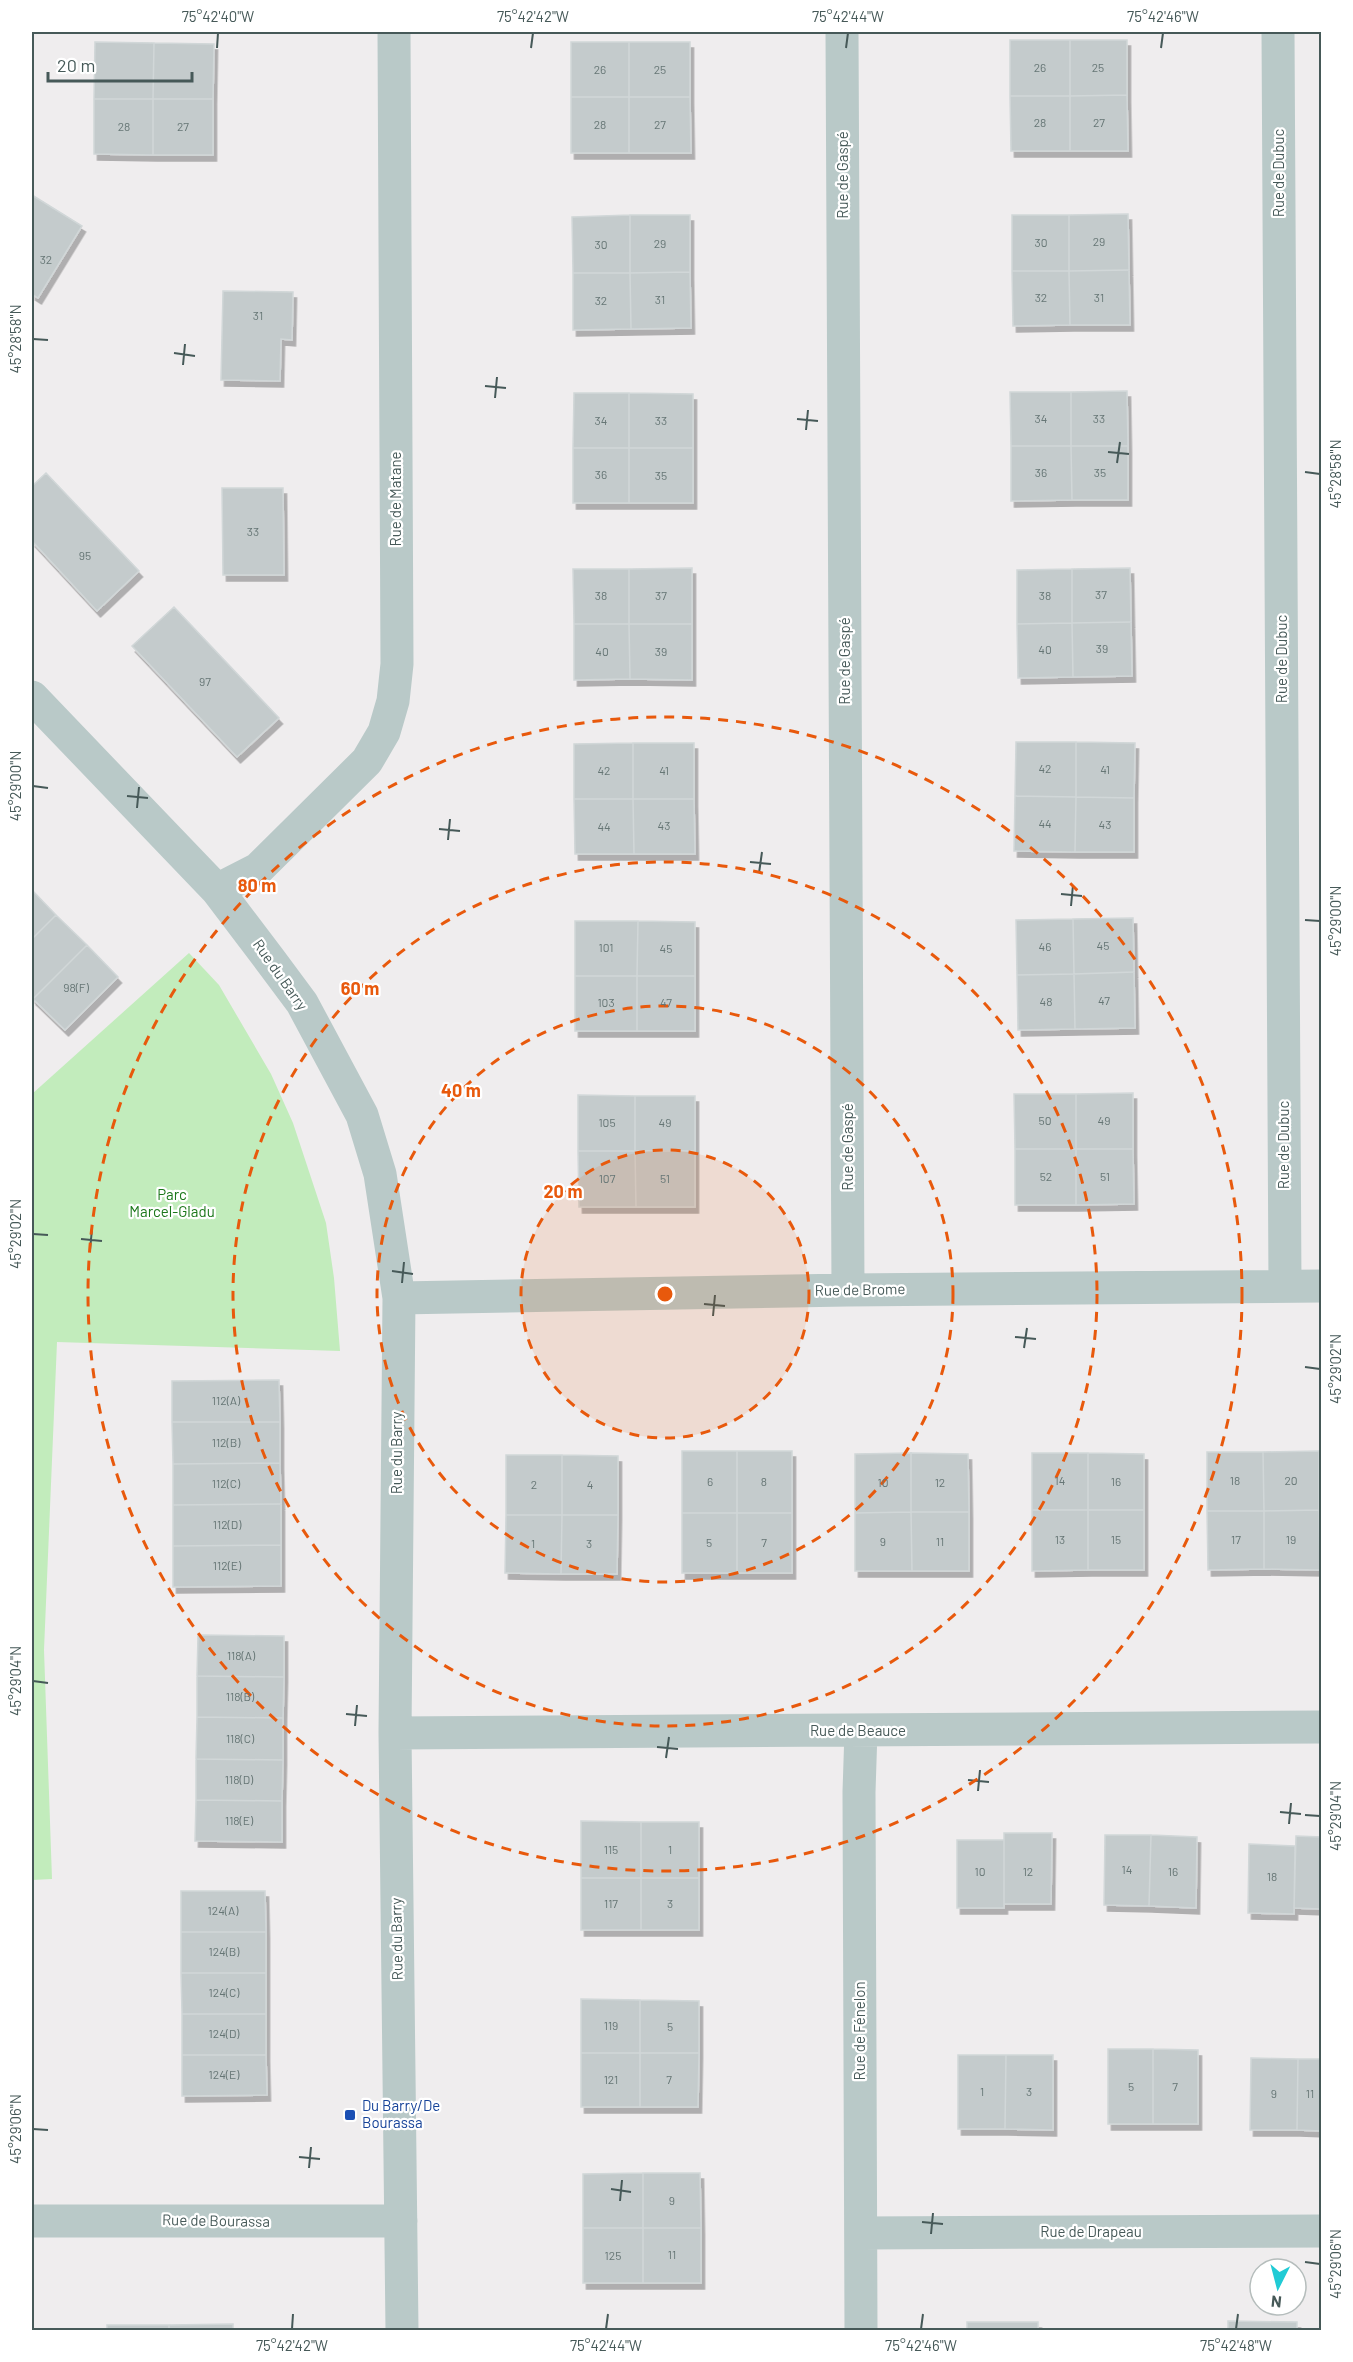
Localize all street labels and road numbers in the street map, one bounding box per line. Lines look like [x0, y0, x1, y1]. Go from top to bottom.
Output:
street label: Rue de Dubuc [1269, 129, 1287, 217]
street label: Rue de Gaspé [833, 131, 851, 219]
street label: Rue de Matane [386, 452, 404, 546]
street label: Rue de Dubuc [1272, 615, 1290, 703]
street label: Rue de Gaspé [835, 617, 853, 705]
street label: Rue du Barry [250, 935, 312, 1014]
street label: Rue de Dubuc [1274, 1101, 1292, 1189]
street label: Rue de Gaspé [838, 1103, 856, 1191]
street label: Rue de Brome [814, 1279, 905, 1299]
street label: Rue du Barry [387, 1412, 405, 1494]
street label: Rue de Beauce [810, 1721, 906, 1739]
street label: Rue du Barry [386, 1897, 406, 1981]
street label: Rue de Fénelon [850, 1981, 868, 2081]
street label: Rue de Bourassa [162, 2210, 270, 2230]
street label: Rue de Drapeau [1040, 2222, 1142, 2240]

